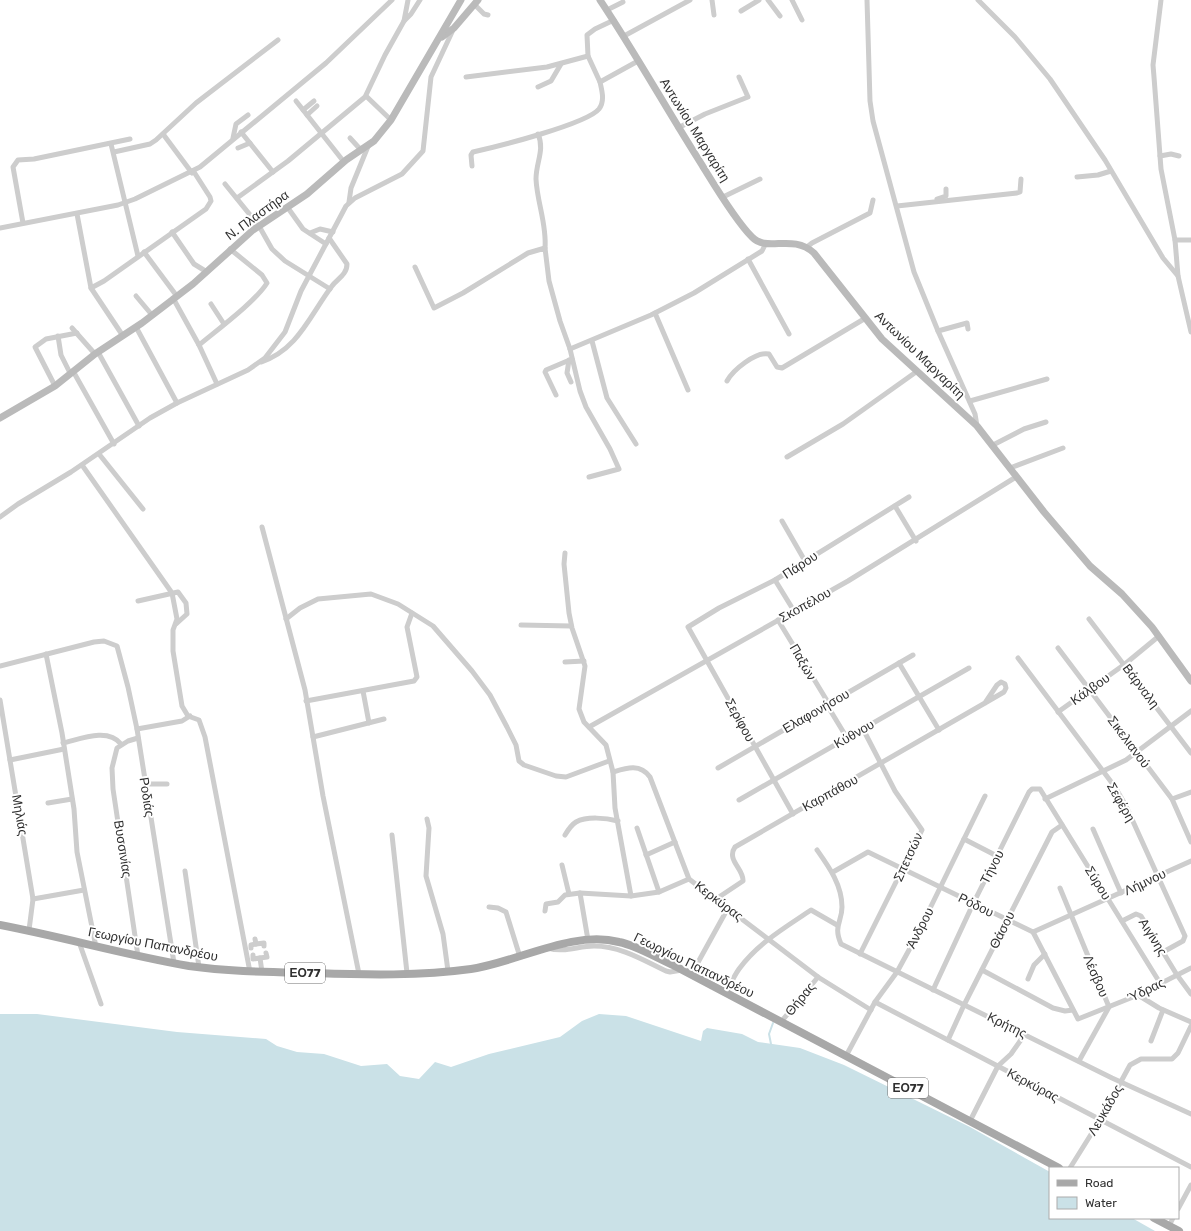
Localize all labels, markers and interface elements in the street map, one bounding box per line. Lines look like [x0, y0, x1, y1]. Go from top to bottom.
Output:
street label: Αντωνίου Μαργαρίτη [657, 75, 733, 185]
street label: Ν. Πλαστήρα [223, 187, 292, 243]
street label: Αντωνίου Μαργαρίτη [872, 308, 968, 402]
street label: Πάρου [780, 548, 820, 582]
street label: Σκοπέλου [777, 585, 833, 625]
street label: Παξών [787, 641, 819, 683]
street label: Βάρναλη [1120, 661, 1162, 711]
street label: Κάλβου [1068, 670, 1112, 708]
street label: Ελαφονήσου [780, 686, 852, 736]
street label: Σερίφου [722, 696, 758, 744]
street label: Σικελιανού [1105, 713, 1153, 771]
street label: Κύθνου [831, 717, 877, 751]
street label: Καρπάθου [800, 772, 860, 814]
street label: Ροδιάς [136, 776, 158, 818]
street label: Σεφέρη [1104, 780, 1138, 824]
street label: Μηλιάς [9, 793, 31, 837]
street label: Βυσσινίας [111, 819, 135, 879]
street label: Σπετσών [890, 830, 926, 884]
street label: Τήνου [977, 848, 1007, 886]
street label: Σύρου [1082, 863, 1114, 903]
street label: Λήμνου [1122, 866, 1168, 898]
street label: Κερκύρας [692, 878, 746, 924]
street label: Ρόδου [956, 890, 996, 920]
street label: Άνδρου [903, 905, 937, 951]
street label: Θάσου [986, 909, 1018, 951]
street label: Αιγίνης [1136, 916, 1170, 958]
street label: Γεωργίου Παπανδρέου [87, 924, 219, 964]
street label: Γεωργίου Παπανδρέου [631, 929, 757, 1001]
street label: Λέσβου [1080, 953, 1112, 999]
road number: ΕΟ77 [285, 963, 325, 983]
street label: Ύδρας [1125, 975, 1167, 1005]
street label: Θήρας [782, 979, 818, 1019]
street label: Κρήτης [985, 1009, 1029, 1041]
street label: Κερκύρας [1004, 1065, 1062, 1105]
road number: ΕΟ77 [888, 1078, 928, 1098]
street label: Λευκάδος [1084, 1082, 1126, 1138]
legend [1049, 1167, 1179, 1219]
text: Road [1085, 1176, 1113, 1190]
text: Water [1085, 1196, 1117, 1210]

